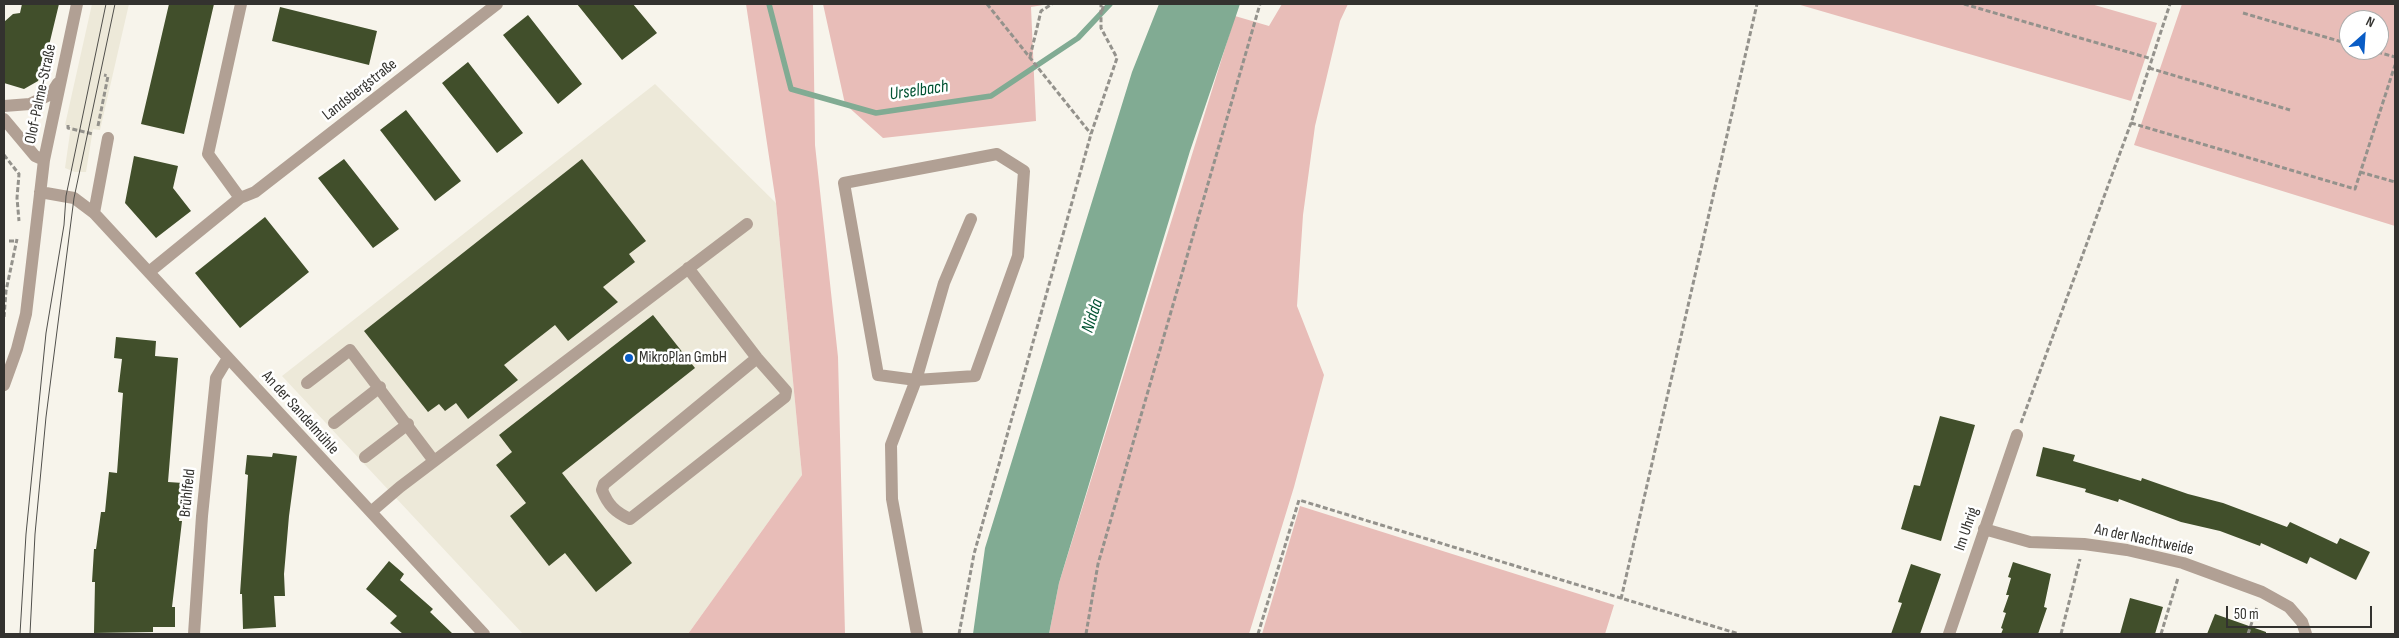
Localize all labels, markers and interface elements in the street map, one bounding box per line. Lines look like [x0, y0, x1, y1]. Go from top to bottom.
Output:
north arrow [2339, 10, 2389, 60]
text: N [2363, 13, 2377, 31]
street label: Olof-Palme-Straße [21, 42, 61, 146]
street label: Landsbergstraße [319, 55, 401, 125]
water label: Urselbach [888, 76, 950, 106]
water label: Nidda [1077, 296, 1109, 336]
place label: MikroPlan GmbH [639, 348, 727, 368]
marker: MikroPlan GmbH [623, 352, 635, 364]
street label: An der Sandelmühle [257, 367, 343, 459]
street label: Brühlfeld [176, 468, 200, 518]
street label: Im Uhrig [1951, 505, 1983, 553]
street label: An der Nachtweide [2093, 520, 2195, 560]
scale bar [2229, 596, 2375, 628]
text: 50 m [2234, 605, 2259, 624]

